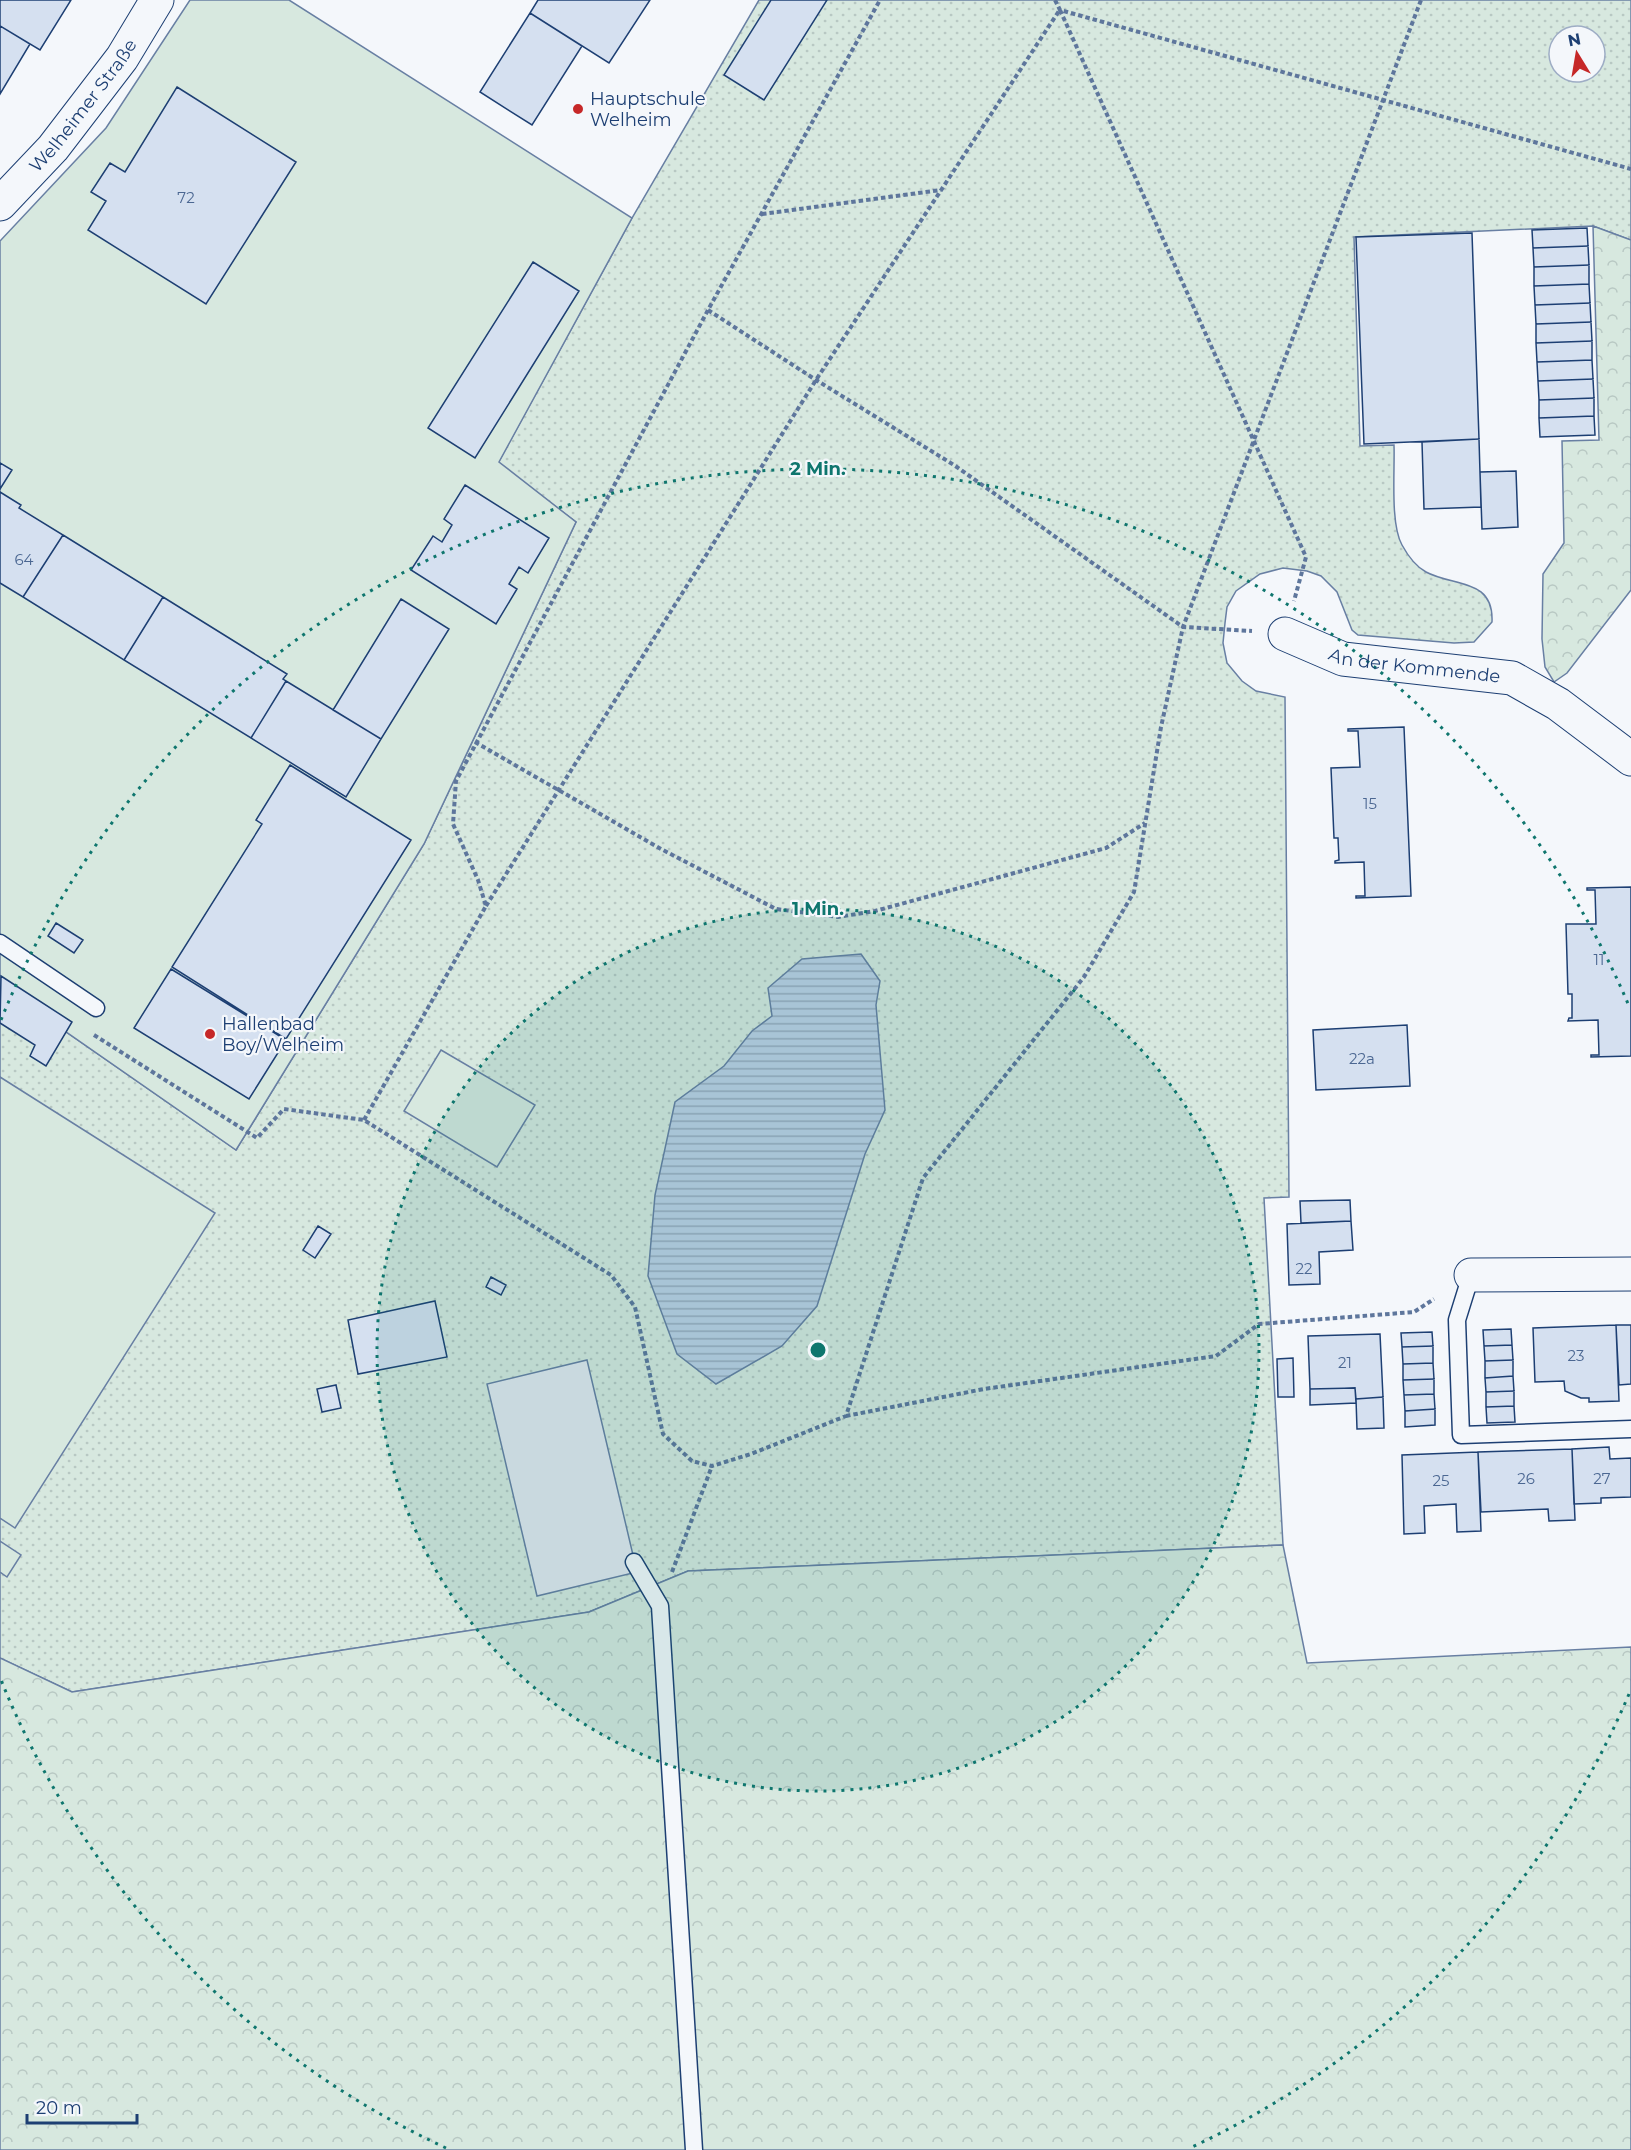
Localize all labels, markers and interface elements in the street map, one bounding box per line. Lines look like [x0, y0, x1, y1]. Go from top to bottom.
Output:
north arrow [1547, 24, 1607, 84]
text: N [1566, 29, 1582, 50]
street label: Welheimer Straße [25, 35, 142, 177]
place label: Hauptschule Welheim [590, 88, 706, 131]
marker: Hauptschule Welheim [571, 102, 585, 116]
house number: 72 [177, 188, 195, 207]
text: 2 Min. [790, 458, 846, 480]
house number: 64 [14, 550, 34, 569]
street label: An der Kommende [1325, 643, 1502, 688]
house number: 15 [1363, 794, 1377, 813]
text: 1 Min. [792, 898, 844, 920]
house number: 11 [1594, 950, 1604, 969]
place label: Hallenbad Boy/Welheim [222, 1013, 344, 1056]
marker: Hallenbad Boy/Welheim [203, 1027, 217, 1041]
house number: 22a [1349, 1049, 1375, 1068]
house number: 22 [1295, 1259, 1313, 1278]
centre of rings [808, 1340, 828, 1360]
house number: 23 [1568, 1346, 1584, 1365]
house number: 21 [1338, 1353, 1352, 1372]
house number: 26 [1517, 1469, 1535, 1488]
house number: 27 [1593, 1469, 1611, 1488]
house number: 25 [1432, 1471, 1450, 1490]
scale bar [27, 2087, 136, 2125]
text: 20 m [36, 2097, 82, 2119]

